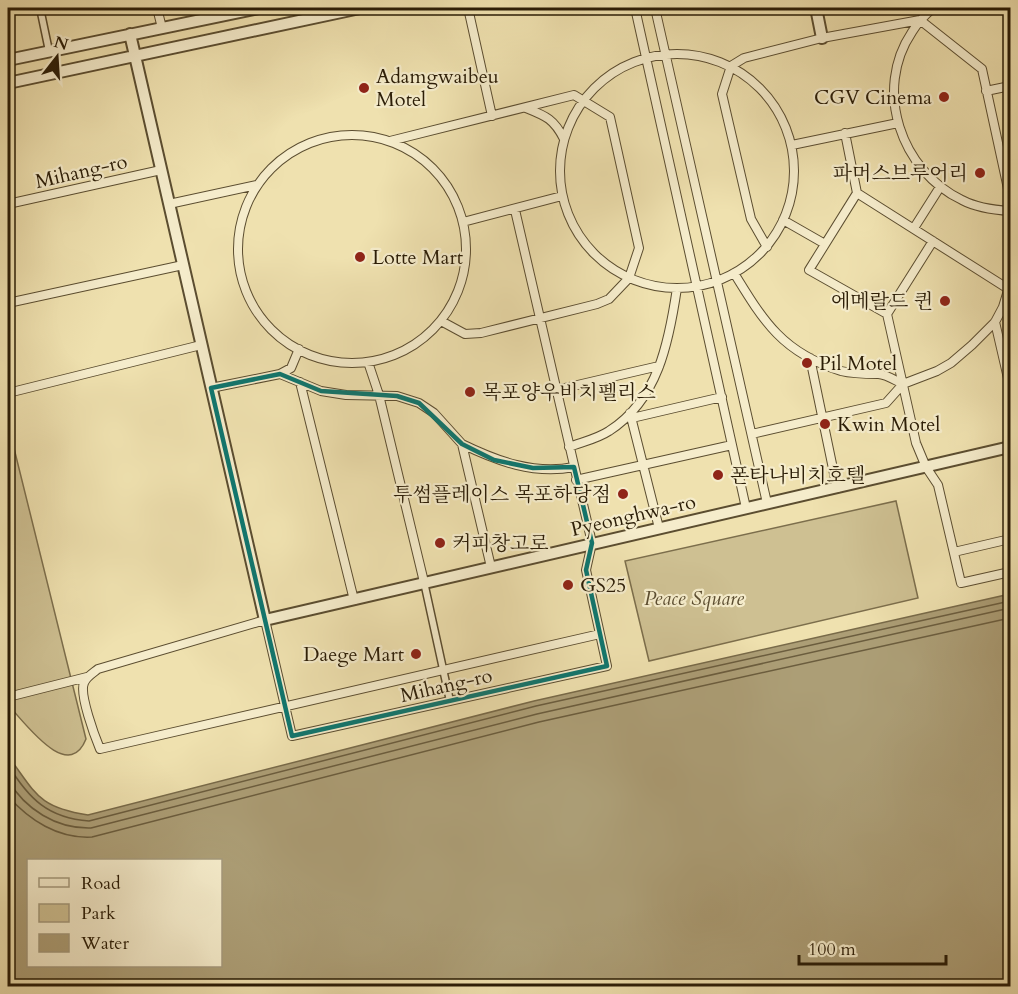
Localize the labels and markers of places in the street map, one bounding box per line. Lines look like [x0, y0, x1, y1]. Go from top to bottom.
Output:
place label: Adamgwaibeu Motel [376, 63, 499, 113]
marker: Adamgwaibeu Motel [357, 81, 371, 95]
place label: CGV Cinema [814, 84, 932, 111]
marker: CGV Cinema [937, 90, 951, 104]
place label: 파머스브루어리 [833, 160, 968, 187]
marker: 파머스브루어리 [973, 166, 987, 180]
place label: Lotte Mart [372, 244, 464, 271]
marker: Lotte Mart [353, 250, 367, 264]
place label: 에메랄드 퀸 [831, 288, 933, 315]
marker: 에메랄드 퀸 [938, 294, 952, 308]
place label: Pil Motel [819, 350, 897, 377]
marker: Pil Motel [800, 356, 814, 370]
place label: 목포양우비치펠리스 [482, 379, 656, 406]
marker: 목포양우비치펠리스 [463, 385, 477, 399]
place label: Kwin Motel [837, 411, 940, 438]
marker: Kwin Motel [818, 417, 832, 431]
place label: 폰타나비치호텔 [730, 462, 865, 489]
marker: 폰타나비치호텔 [711, 468, 725, 482]
place label: 투썸플레이스 목포하당점 [393, 481, 611, 508]
marker: 투썸플레이스 목포하당점 [616, 487, 630, 501]
place label: 커피창고로 [452, 530, 549, 557]
marker: 커피창고로 [433, 536, 447, 550]
place label: GS25 [580, 572, 626, 599]
marker: GS25 [561, 578, 575, 592]
place label: Daege Mart [303, 641, 405, 668]
marker: Daege Mart [409, 647, 423, 661]

